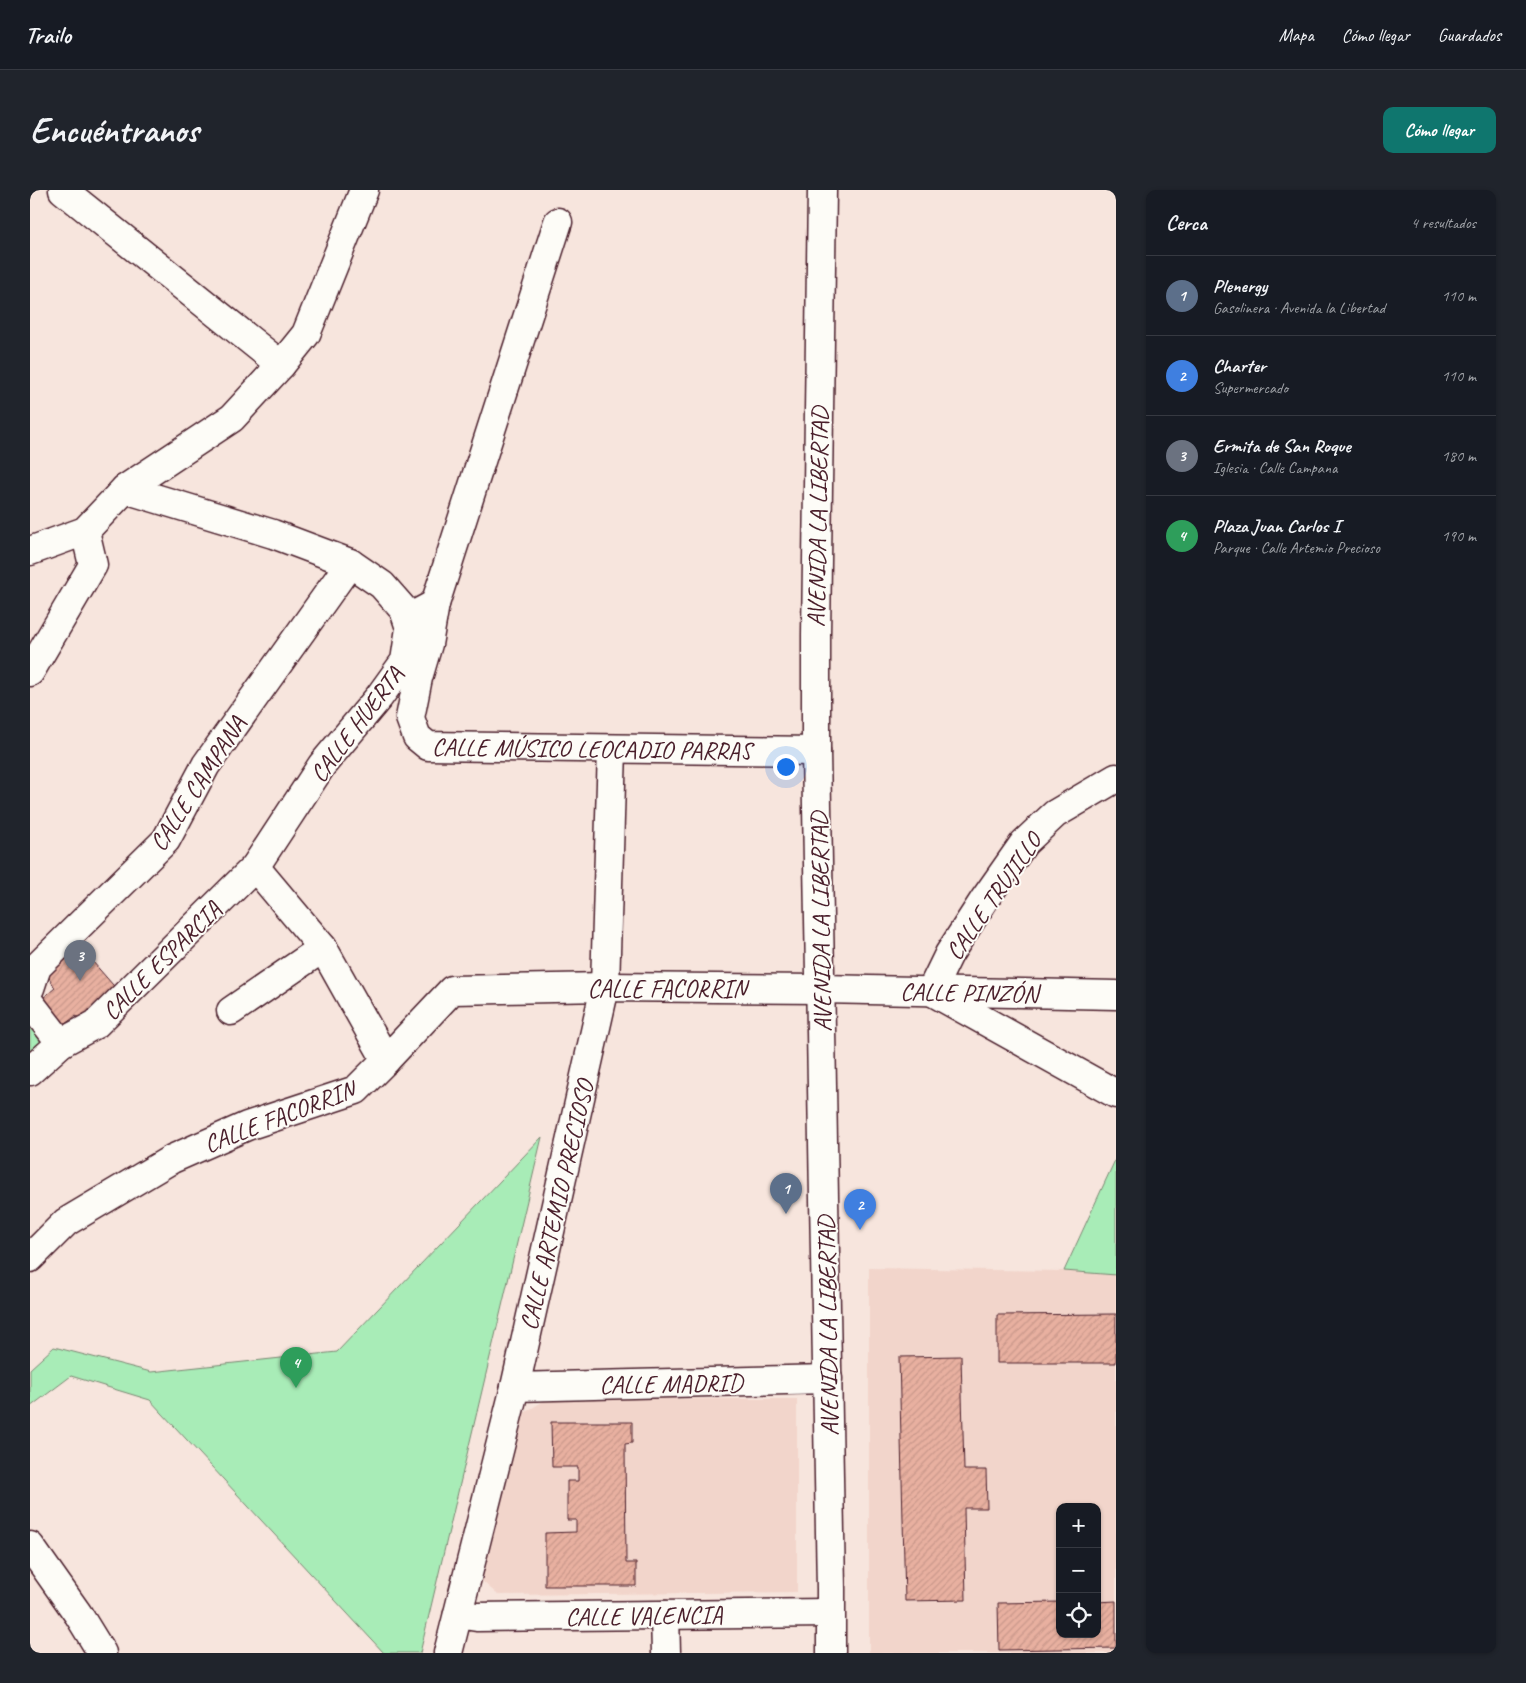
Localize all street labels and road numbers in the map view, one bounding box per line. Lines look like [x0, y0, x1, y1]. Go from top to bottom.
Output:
street label: AVENIDA LA LIBERTAD [800, 404, 836, 627]
street label: CALLE HUERTA [303, 660, 411, 789]
street label: CALLE CAMPANA [142, 710, 254, 857]
street label: CALLE MÚSICO LEOCADIO PARRAS [432, 731, 755, 767]
street label: AVENIDA LA LIBERTAD [803, 809, 839, 1032]
street label: CALLE TRUJILLO [938, 825, 1051, 966]
street label: CALLE ESPARCIA [95, 894, 229, 1027]
street label: CALLE FACORRIN [587, 973, 750, 1005]
street label: CALLE PINZÓN [900, 976, 1042, 1010]
street label: CALLE FACORRIN [199, 1072, 363, 1160]
street label: CALLE ARTEMIO PRECIOSO [513, 1075, 602, 1333]
street label: AVENIDA LA LIBERTAD [810, 1213, 846, 1436]
street label: CALLE MADRID [599, 1367, 745, 1401]
street label: CALLE VALENCIA [565, 1599, 723, 1633]

